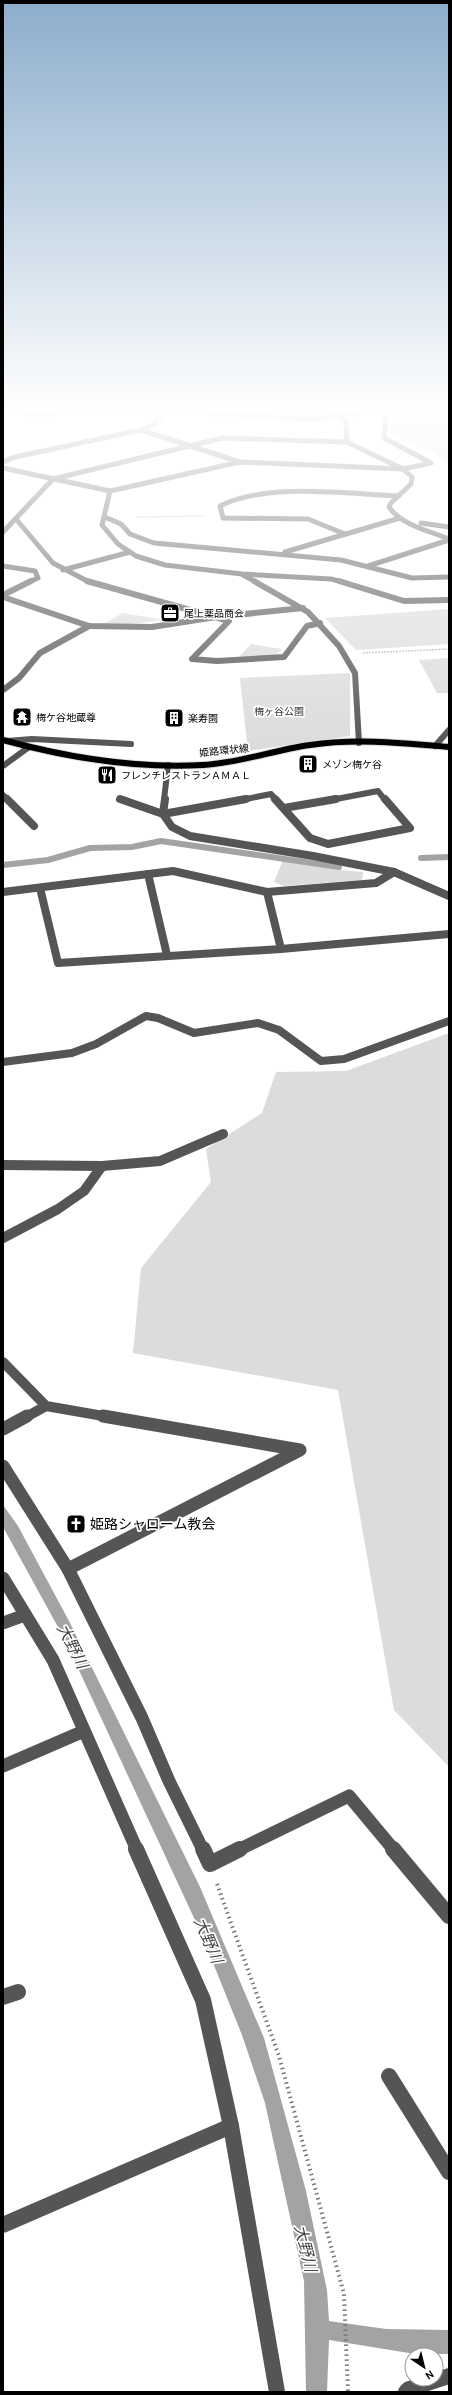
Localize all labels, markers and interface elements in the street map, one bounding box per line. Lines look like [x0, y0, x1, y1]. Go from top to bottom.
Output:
office icon: 尾上薬品商会 [159, 602, 181, 624]
place label: 尾上薬品商会 [184, 608, 244, 620]
temple icon: 梅ケ谷地蔵尊 [11, 706, 33, 728]
park label: 梅ヶ谷公園 [254, 706, 304, 718]
building icon: 楽寿園 [163, 707, 185, 729]
place label: 梅ケ谷地蔵尊 [36, 712, 96, 724]
place label: 楽寿園 [188, 713, 218, 725]
street label: 姫路環状線 [199, 742, 250, 760]
building icon: メゾン梅ケ谷 [297, 753, 319, 775]
place label: メゾン梅ケ谷 [322, 759, 382, 771]
restaurant icon: フレンチレストランＡＭＡＬ [96, 764, 118, 786]
place label: フレンチレストランＡＭＡＬ [121, 770, 251, 782]
church icon: 姫路シャローム教会 [65, 1513, 87, 1535]
place label: 姫路シャローム教会 [90, 1516, 216, 1533]
water label: 大野川 [53, 1621, 93, 1674]
water label: 大野川 [190, 1914, 227, 1968]
water label: 大野川 [290, 2223, 321, 2276]
north arrow [404, 2347, 444, 2387]
text: N [422, 2367, 436, 2382]

